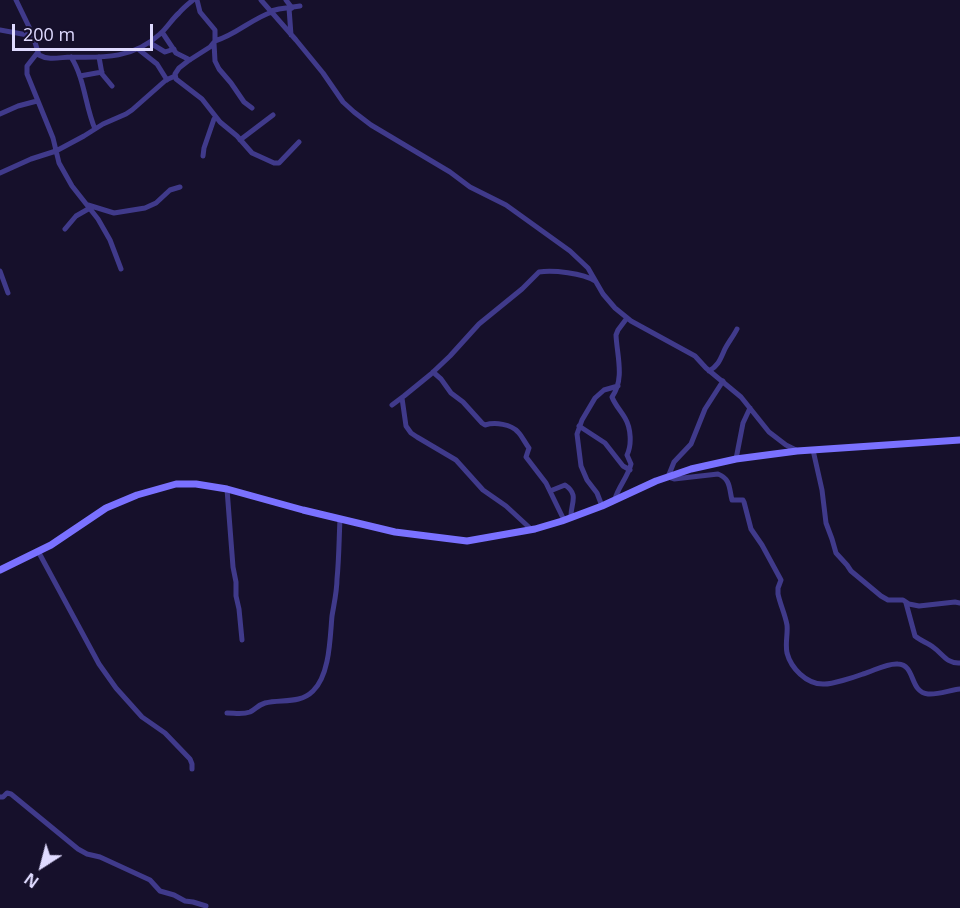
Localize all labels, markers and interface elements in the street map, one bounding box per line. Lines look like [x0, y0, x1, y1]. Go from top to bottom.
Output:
scale bar [15, 12, 156, 50]
text: 200 m [23, 22, 75, 46]
north arrow [12, 836, 72, 896]
text: N [20, 868, 43, 893]

